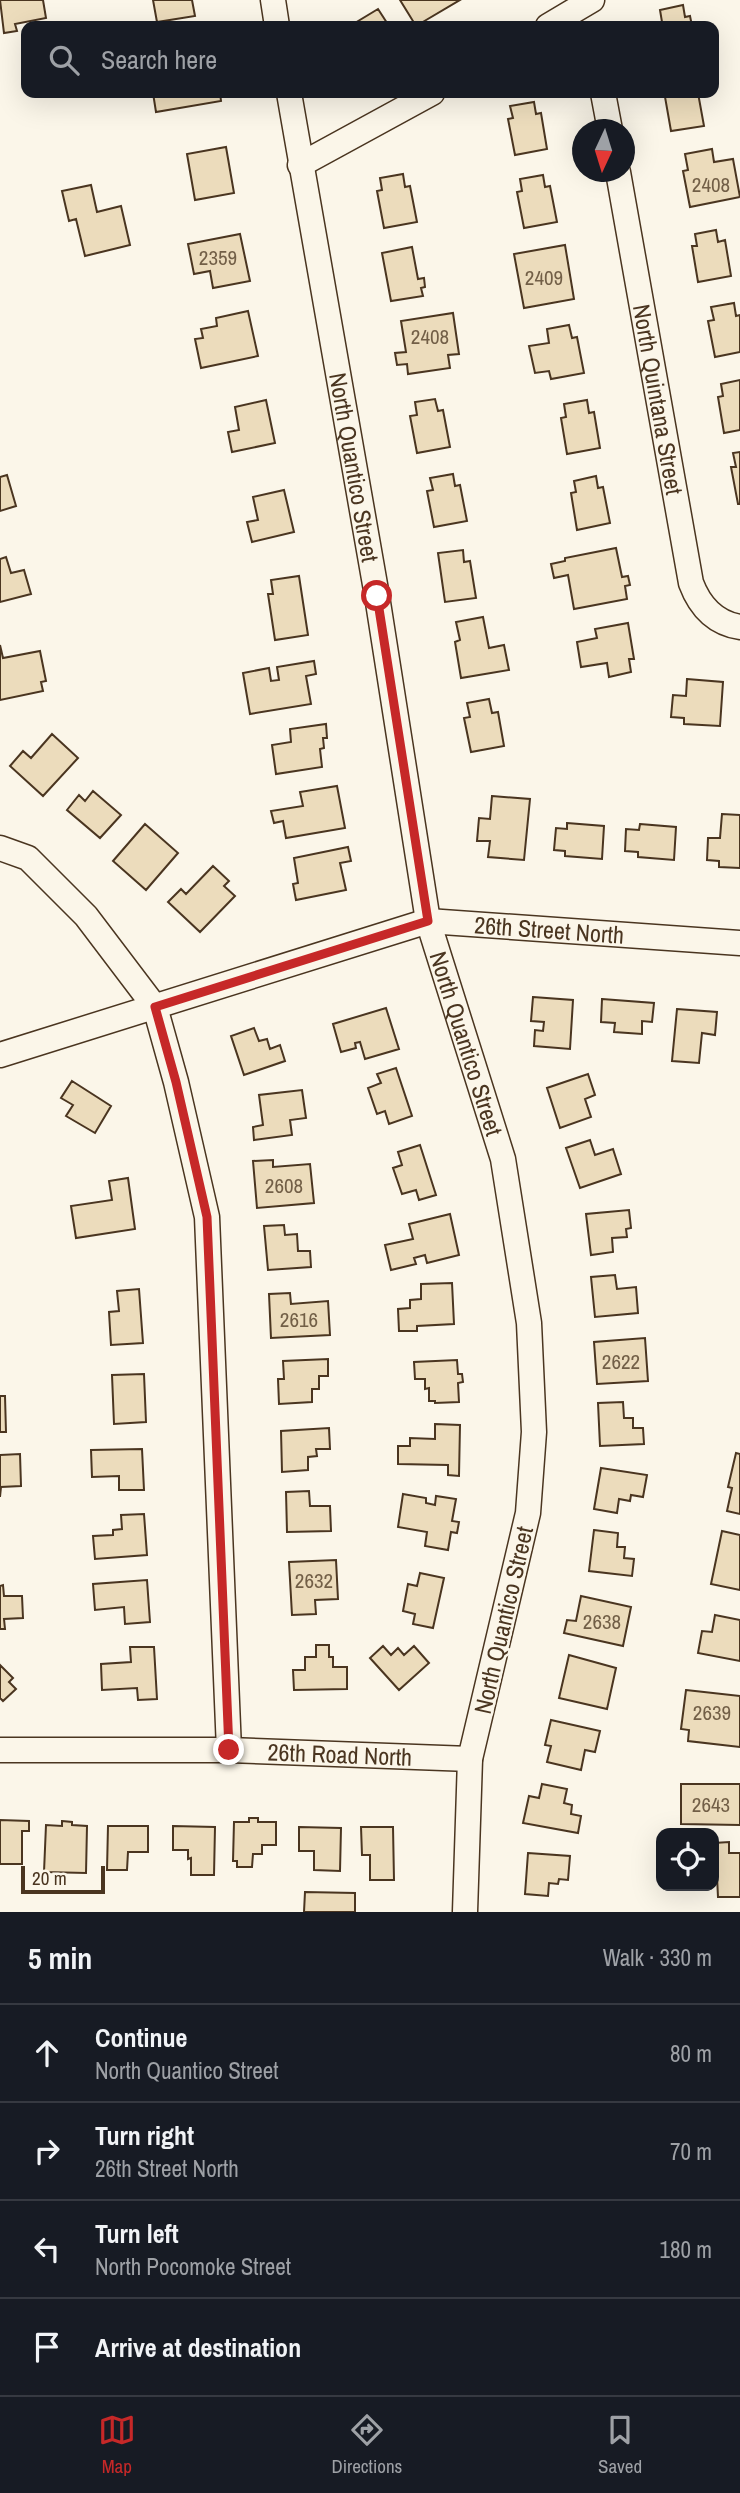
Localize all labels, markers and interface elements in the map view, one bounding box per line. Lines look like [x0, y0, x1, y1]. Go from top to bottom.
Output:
search box [21, 21, 719, 98]
icon: search [45, 41, 83, 79]
text: Search here [101, 42, 217, 77]
north arrow [572, 119, 635, 182]
house number: 2408 [692, 170, 730, 199]
house number: 2359 [199, 243, 237, 272]
house number: 2409 [525, 263, 563, 292]
street label: North Quintana Street [626, 302, 691, 498]
house number: 2408 [411, 322, 449, 351]
street label: North Quantico Street [322, 370, 387, 565]
route start [361, 580, 392, 611]
street label: 26th Street North [473, 908, 625, 951]
street label: North Quantico Street [423, 947, 511, 1140]
house number: 2608 [265, 1171, 303, 1200]
house number: 2616 [280, 1305, 318, 1334]
house number: 2622 [602, 1347, 640, 1376]
street label: North Quantico Street [466, 1523, 540, 1717]
house number: 2632 [295, 1566, 333, 1595]
house number: 2638 [583, 1607, 621, 1636]
house number: 2639 [693, 1698, 731, 1727]
route end [213, 1734, 244, 1765]
street label: 26th Road North [267, 1735, 413, 1773]
house number: 2643 [692, 1790, 730, 1819]
map controls [656, 1828, 719, 1891]
button: locate [656, 1828, 719, 1891]
scale bar [21, 1863, 105, 1895]
text: 20 m [32, 1865, 67, 1891]
text: 5 min [28, 1938, 92, 1978]
text: Walk · 330 m [603, 1942, 712, 1973]
text: Continue [95, 2020, 187, 2055]
icon: ahead [28, 2034, 66, 2072]
text: 80 m [670, 2038, 712, 2069]
text: North Quantico Street [95, 2055, 278, 2086]
text: Turn right [95, 2118, 194, 2153]
icon: right [28, 2132, 66, 2170]
text: 70 m [670, 2136, 712, 2167]
text: 26th Street North [95, 2153, 239, 2184]
text: Turn left [95, 2216, 179, 2251]
icon: left [28, 2230, 66, 2268]
text: 180 m [660, 2234, 712, 2265]
text: North Pocomoke Street [95, 2251, 291, 2282]
icon: arrive [28, 2328, 66, 2366]
text: Arrive at destination [95, 2330, 301, 2365]
tab: Map [98, 2411, 136, 2479]
tab: Directions [331, 2411, 402, 2479]
tab: Saved [598, 2411, 642, 2479]

